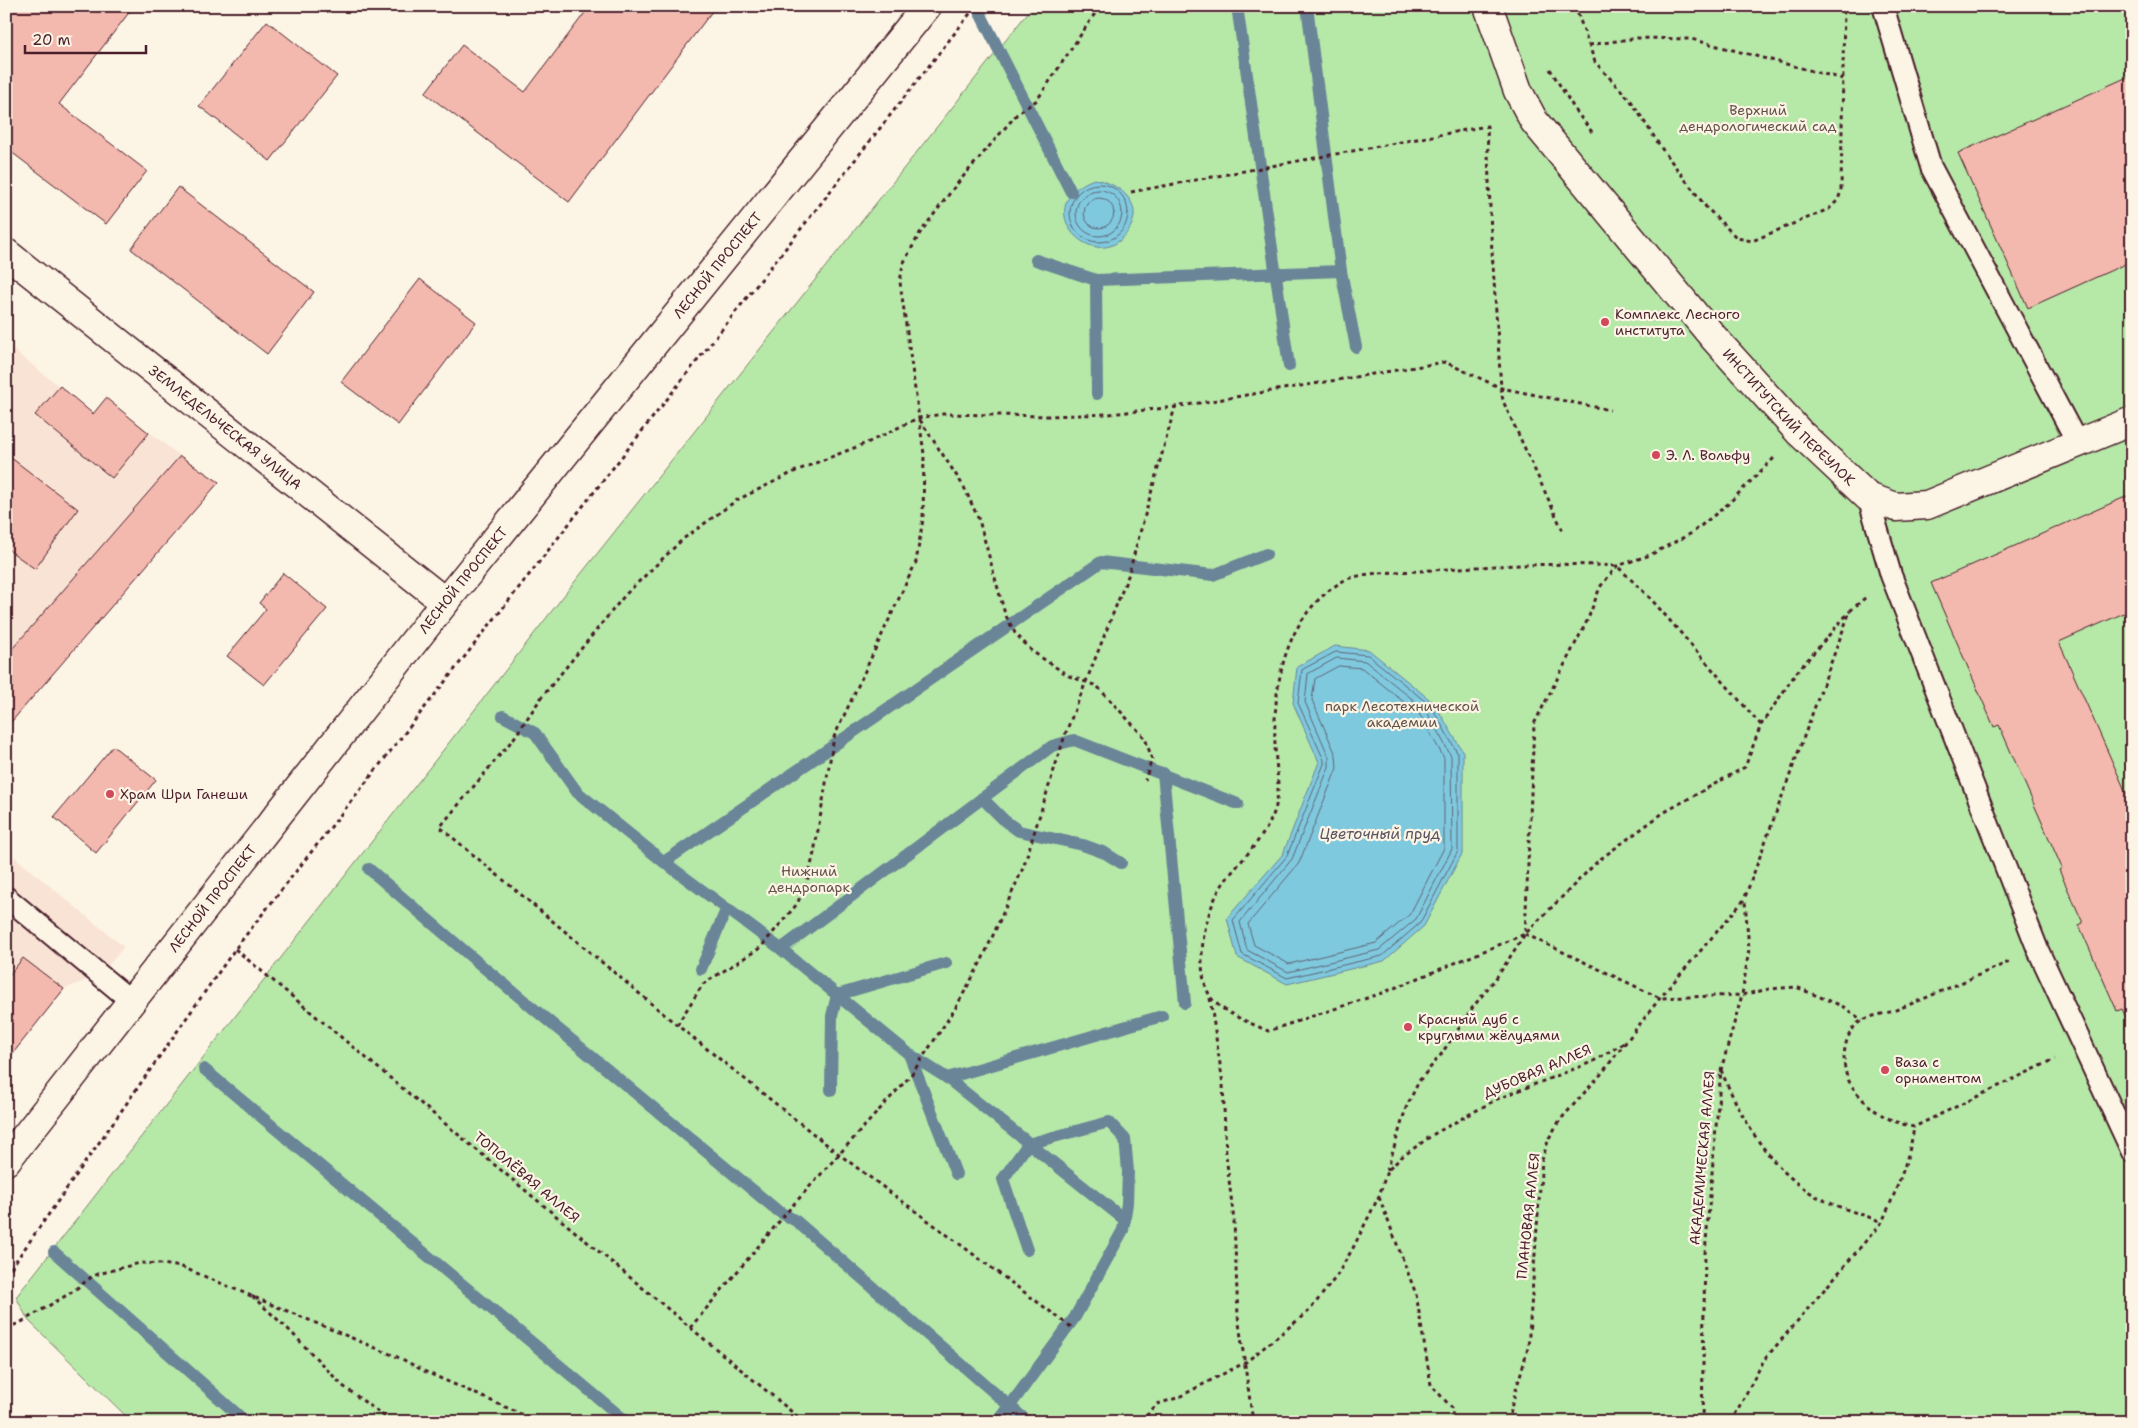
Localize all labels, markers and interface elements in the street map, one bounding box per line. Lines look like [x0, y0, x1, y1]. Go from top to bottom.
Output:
scale bar [25, 22, 146, 54]
text: 20 m [32, 30, 71, 50]
park label: Верхний дендрологический сад [1679, 101, 1837, 135]
street label: ЛЕСНОЙ ПРОСПЕКТ [669, 208, 766, 322]
place label: Комплекс Лесного института [1615, 305, 1740, 339]
marker: Комплекс Лесного института [1599, 316, 1611, 328]
street label: ИНСТИТУТСКИЙ ПЕРЕУЛОК [1719, 345, 1859, 489]
street label: ЗЕМЛЕДЕЛЬЧЕСКАЯ УЛИЦА [145, 361, 305, 494]
place label: Э. Л. Вольфу [1666, 446, 1750, 464]
marker: Э. Л. Вольфу [1650, 449, 1662, 461]
street label: ЛЕСНОЙ ПРОСПЕКТ [415, 523, 511, 637]
park label: парк Лесотехнической академии [1325, 697, 1479, 731]
place label: Храм Шри Ганеши [120, 785, 248, 803]
marker: Храм Шри Ганеши [104, 788, 116, 800]
water label: Цветочный пруд [1319, 824, 1441, 844]
street label: ЛЕСНОЙ ПРОСПЕКТ [164, 841, 260, 956]
park label: Нижний дендропарк [768, 862, 850, 896]
place label: Красный дуб с круглыми жёлудями [1418, 1010, 1560, 1044]
marker: Красный дуб с круглыми жёлудями [1402, 1021, 1414, 1033]
street label: ДУБОВАЯ АЛЛЕЯ [1480, 1040, 1594, 1102]
place label: Ваза с орнаментом [1895, 1053, 1981, 1087]
marker: Ваза с орнаментом [1879, 1064, 1891, 1076]
street label: АКАДЕМИЧЕСКАЯ АЛЛЕЯ [1685, 1070, 1719, 1246]
street label: ТОПОЛЁВАЯ АЛЛЕЯ [470, 1128, 584, 1226]
street label: ПЛАНОВАЯ АЛЛЕЯ [1512, 1152, 1544, 1280]

